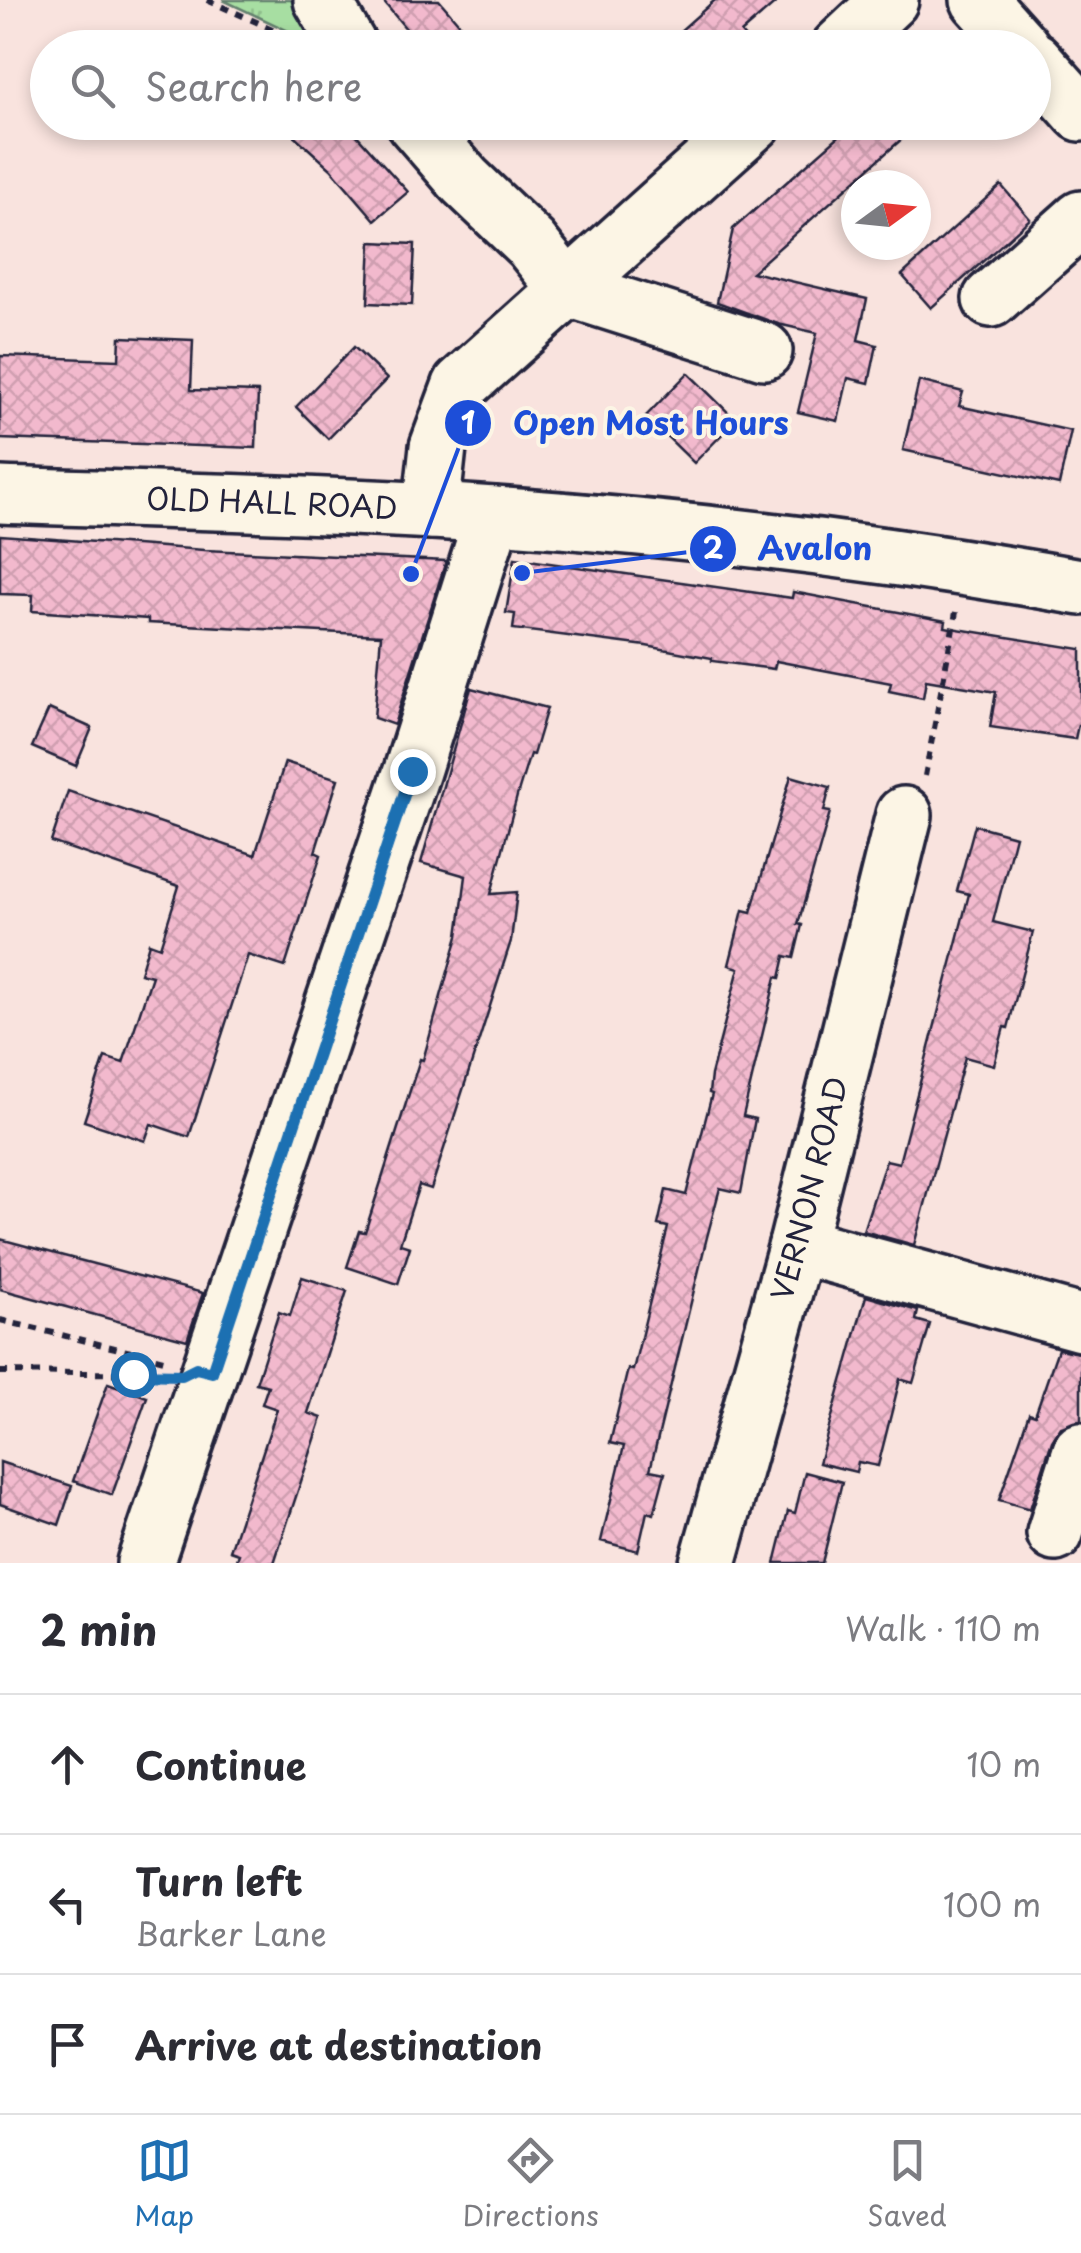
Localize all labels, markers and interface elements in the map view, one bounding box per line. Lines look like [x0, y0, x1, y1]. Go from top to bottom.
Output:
search box [30, 30, 1051, 140]
text: Search here [145, 57, 362, 114]
icon: search [65, 58, 120, 113]
north arrow [841, 170, 931, 260]
callout: Open Most Hours [443, 392, 810, 454]
text: Open Most Hours [513, 398, 789, 446]
text: 1 [461, 399, 475, 444]
street label: OLD HALL ROAD [145, 475, 399, 529]
callout: Avalon [688, 518, 893, 580]
text: Avalon [758, 523, 872, 571]
text: 2 [702, 524, 724, 569]
route end [390, 749, 436, 795]
street label: VERNON ROAD [758, 1072, 858, 1305]
route start [111, 1352, 157, 1398]
text: 2 min [40, 1597, 157, 1660]
text: Walk · 110 m [845, 1604, 1041, 1652]
text: Continue [135, 1736, 306, 1793]
icon: ahead [40, 1737, 95, 1792]
text: 10 m [967, 1740, 1041, 1788]
text: Turn left [135, 1852, 303, 1909]
icon: left [40, 1877, 95, 1932]
text: 100 m [943, 1880, 1041, 1928]
text: Barker Lane [135, 1909, 327, 1957]
text: Arrive at destination [135, 2016, 543, 2073]
icon: arrive [40, 2017, 95, 2072]
tab: Map [134, 2133, 194, 2236]
tab: Directions [463, 2133, 599, 2236]
tab: Saved [867, 2133, 947, 2236]

